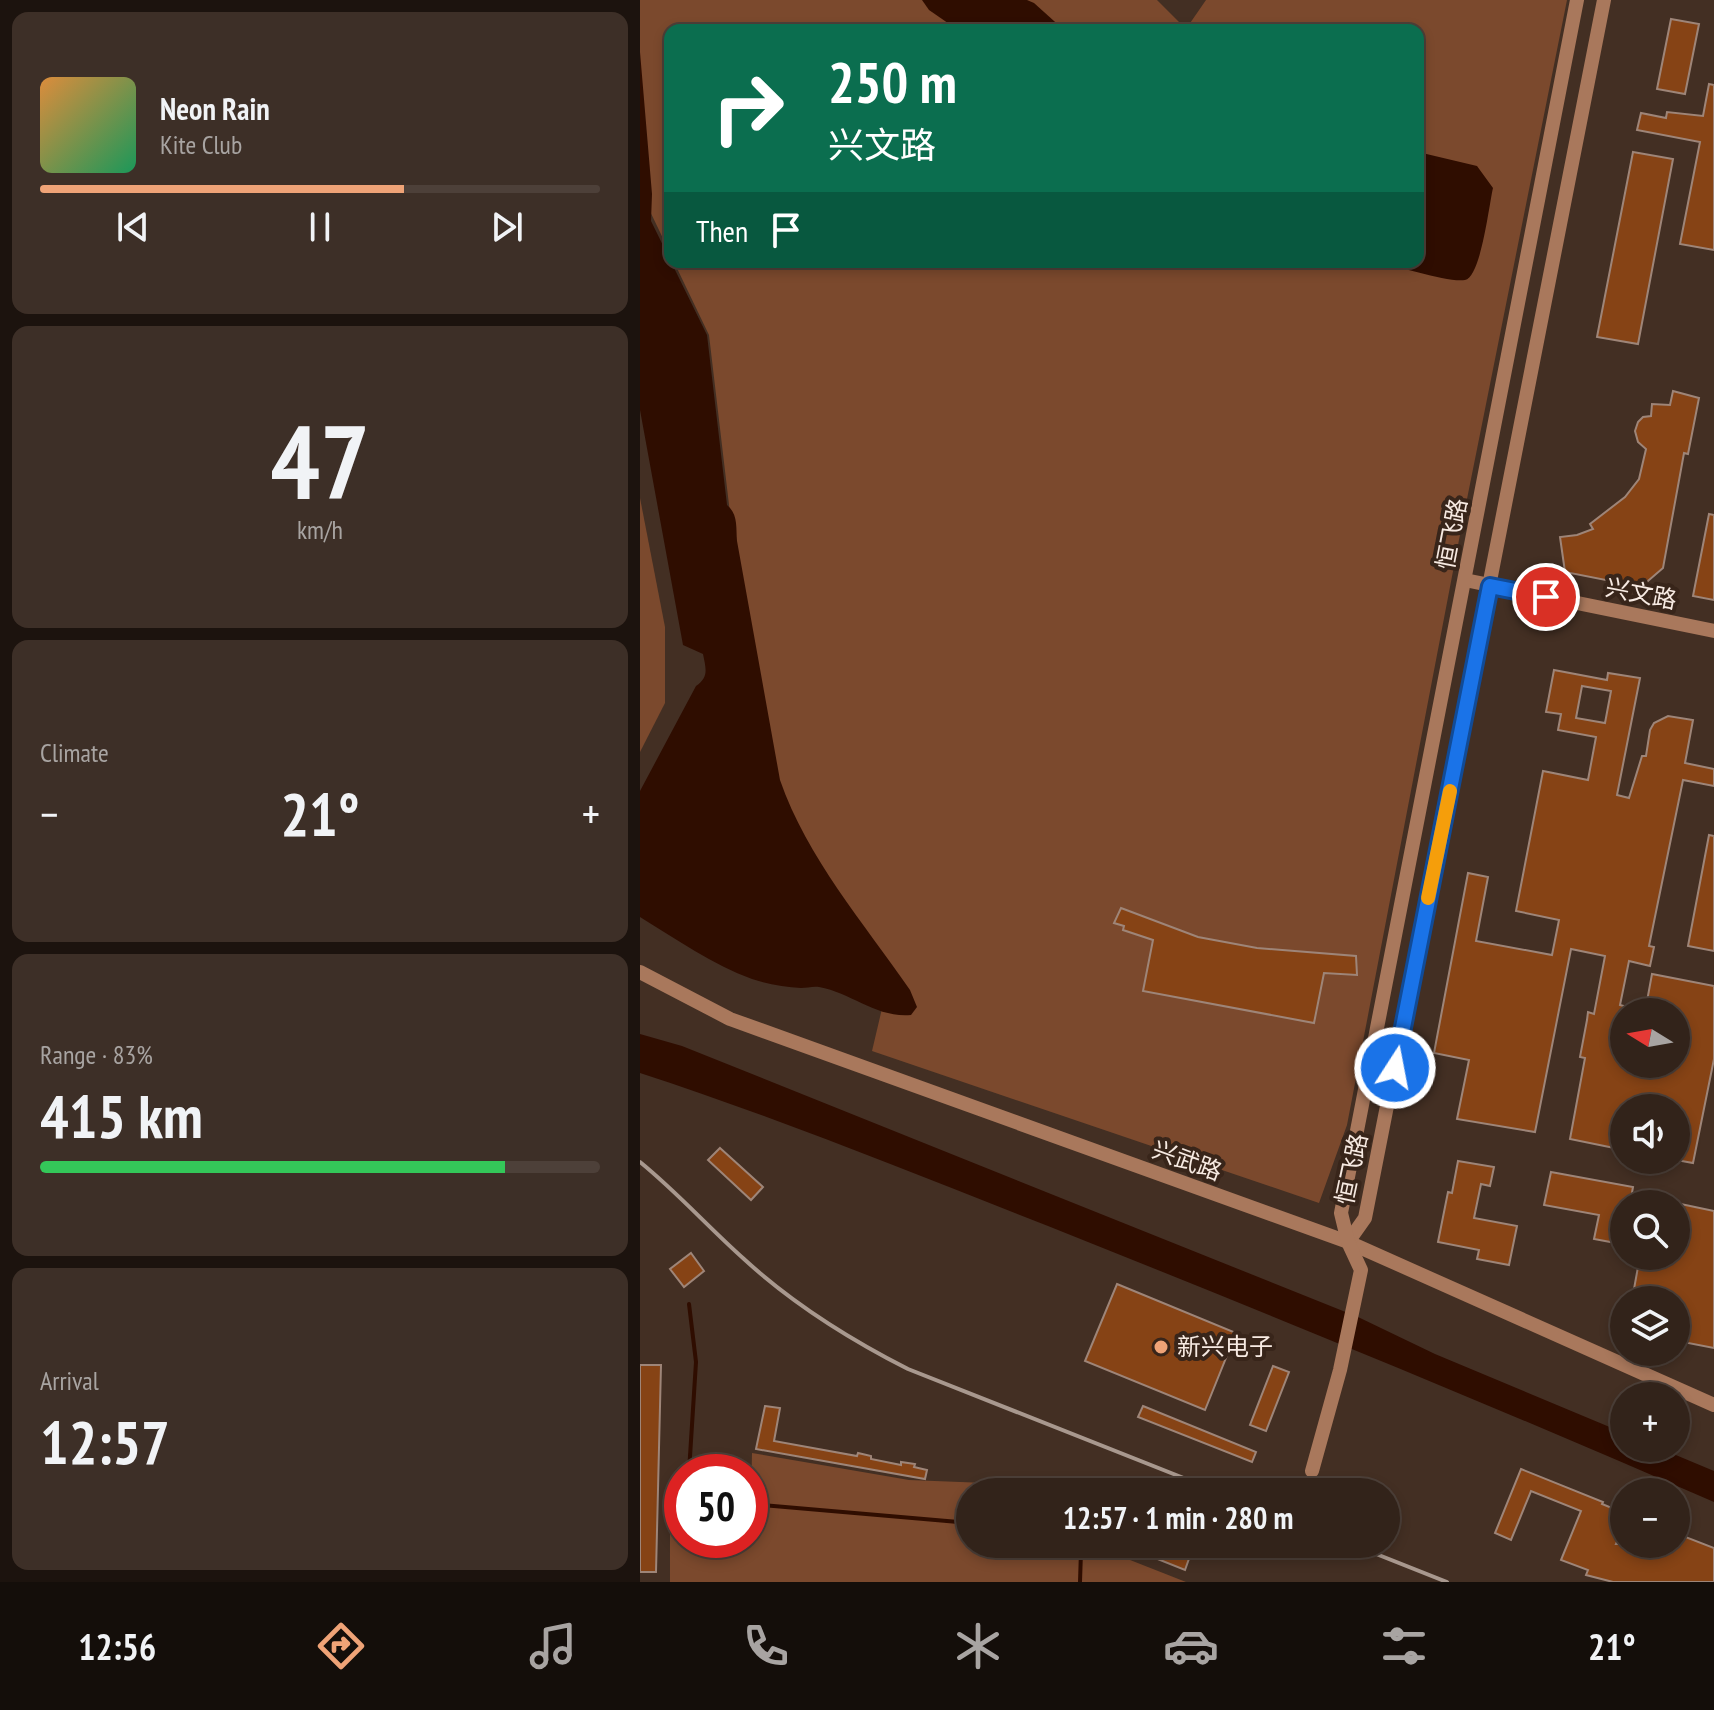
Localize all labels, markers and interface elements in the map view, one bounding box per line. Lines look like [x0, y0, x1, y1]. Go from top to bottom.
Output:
text: 250 m [828, 46, 957, 118]
icon: right [696, 56, 800, 160]
text: Neon Rain [160, 89, 270, 128]
text: 兴文路 [828, 121, 936, 168]
text: Kite Club [160, 128, 242, 161]
icon: previous [111, 205, 155, 249]
icon: pause [298, 205, 342, 249]
icon: next [485, 205, 529, 249]
icon: arrive [764, 208, 808, 252]
text: Then [696, 211, 748, 250]
text: 47 [270, 393, 370, 528]
street label: 恒飞路 [1429, 496, 1474, 572]
text: km/h [297, 513, 343, 546]
pin [1512, 563, 1580, 631]
street label: 兴文路 [1603, 571, 1679, 616]
icon: arrive [1524, 575, 1568, 619]
text: Climate [40, 736, 109, 769]
text: 21° [280, 775, 360, 853]
text: − [40, 785, 58, 842]
text: + [582, 785, 600, 842]
north arrow [1610, 998, 1690, 1078]
map controls [1610, 998, 1690, 1558]
position arrow [1353, 1026, 1437, 1110]
text: Range · 83% [40, 1038, 153, 1071]
text: 415 km [40, 1077, 203, 1155]
button: sound [1610, 1094, 1690, 1174]
street label: 恒飞路 [1329, 1130, 1374, 1207]
street label: 兴武路 [1148, 1134, 1226, 1187]
button: search [1610, 1190, 1690, 1270]
button: layers [1610, 1286, 1690, 1366]
place label: 新兴电子 [1177, 1331, 1273, 1362]
marker: 新兴电子 [1152, 1338, 1170, 1356]
text: Arrival [40, 1364, 99, 1397]
button: + [1610, 1382, 1690, 1462]
text: 12:57 [40, 1403, 170, 1481]
speed limit sign: 50 [664, 1454, 768, 1558]
button: − [1610, 1478, 1690, 1558]
text: 12:57 · 1 min · 280 m [1063, 1498, 1293, 1537]
icon: directions [313, 1618, 369, 1674]
icon: music [525, 1618, 581, 1674]
icon: phone [738, 1618, 794, 1674]
icon: climate [950, 1618, 1006, 1674]
icon: car [1163, 1618, 1219, 1674]
icon: filters [1376, 1618, 1432, 1674]
text: 12:56 [78, 1623, 156, 1670]
text: 21° [1588, 1623, 1636, 1670]

